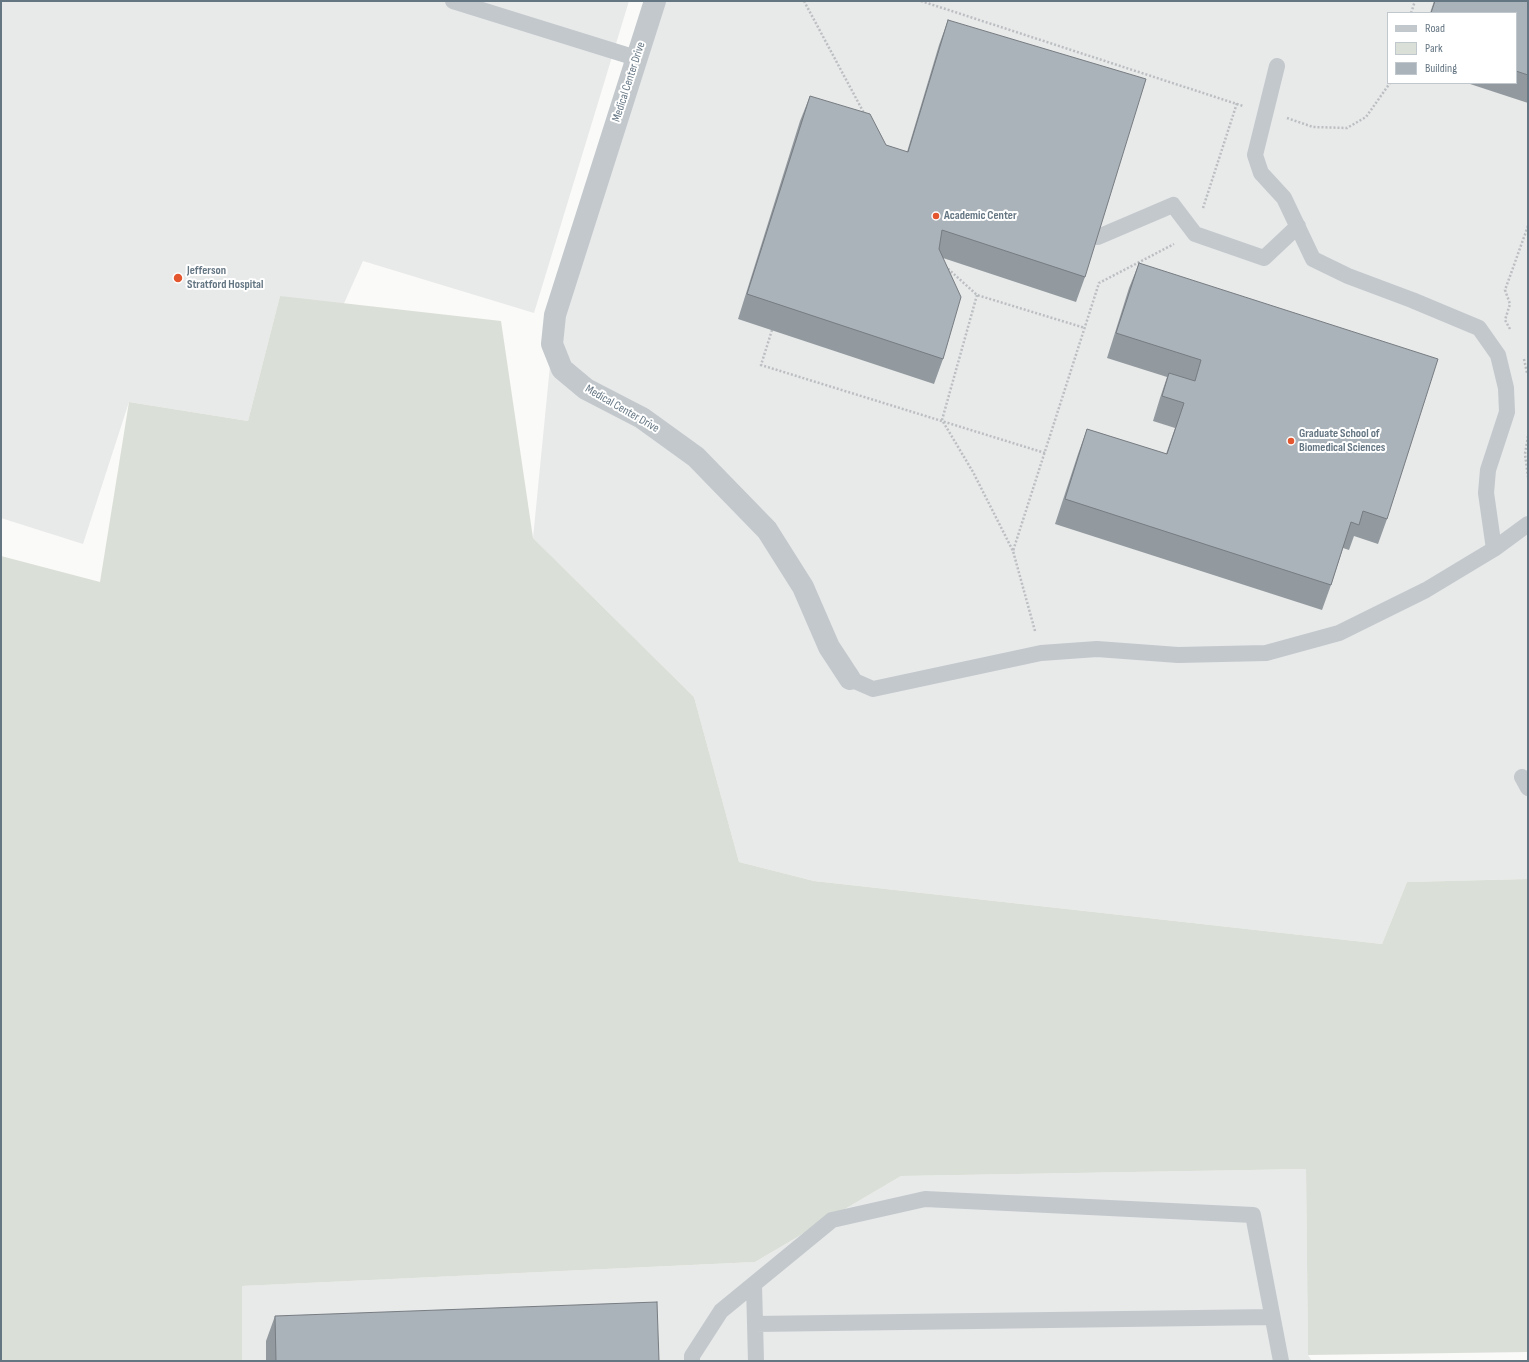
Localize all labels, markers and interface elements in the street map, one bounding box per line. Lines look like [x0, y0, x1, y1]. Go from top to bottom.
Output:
legend [1387, 12, 1517, 84]
text: Road [1425, 21, 1445, 36]
street label: Medical Center Drive [609, 40, 649, 124]
text: Park [1425, 41, 1443, 56]
text: Building [1425, 61, 1457, 76]
place label: Academic Center [944, 209, 1017, 223]
marker: Academic Center [931, 211, 941, 221]
place label: Jefferson Stratford Hospital [187, 264, 263, 292]
marker: Jefferson Stratford Hospital [172, 272, 184, 284]
street label: Medical Center Drive [582, 382, 662, 436]
place label: Graduate School of Biomedical Sciences [1299, 427, 1385, 455]
marker: Graduate School of Biomedical Sciences [1286, 436, 1296, 446]

